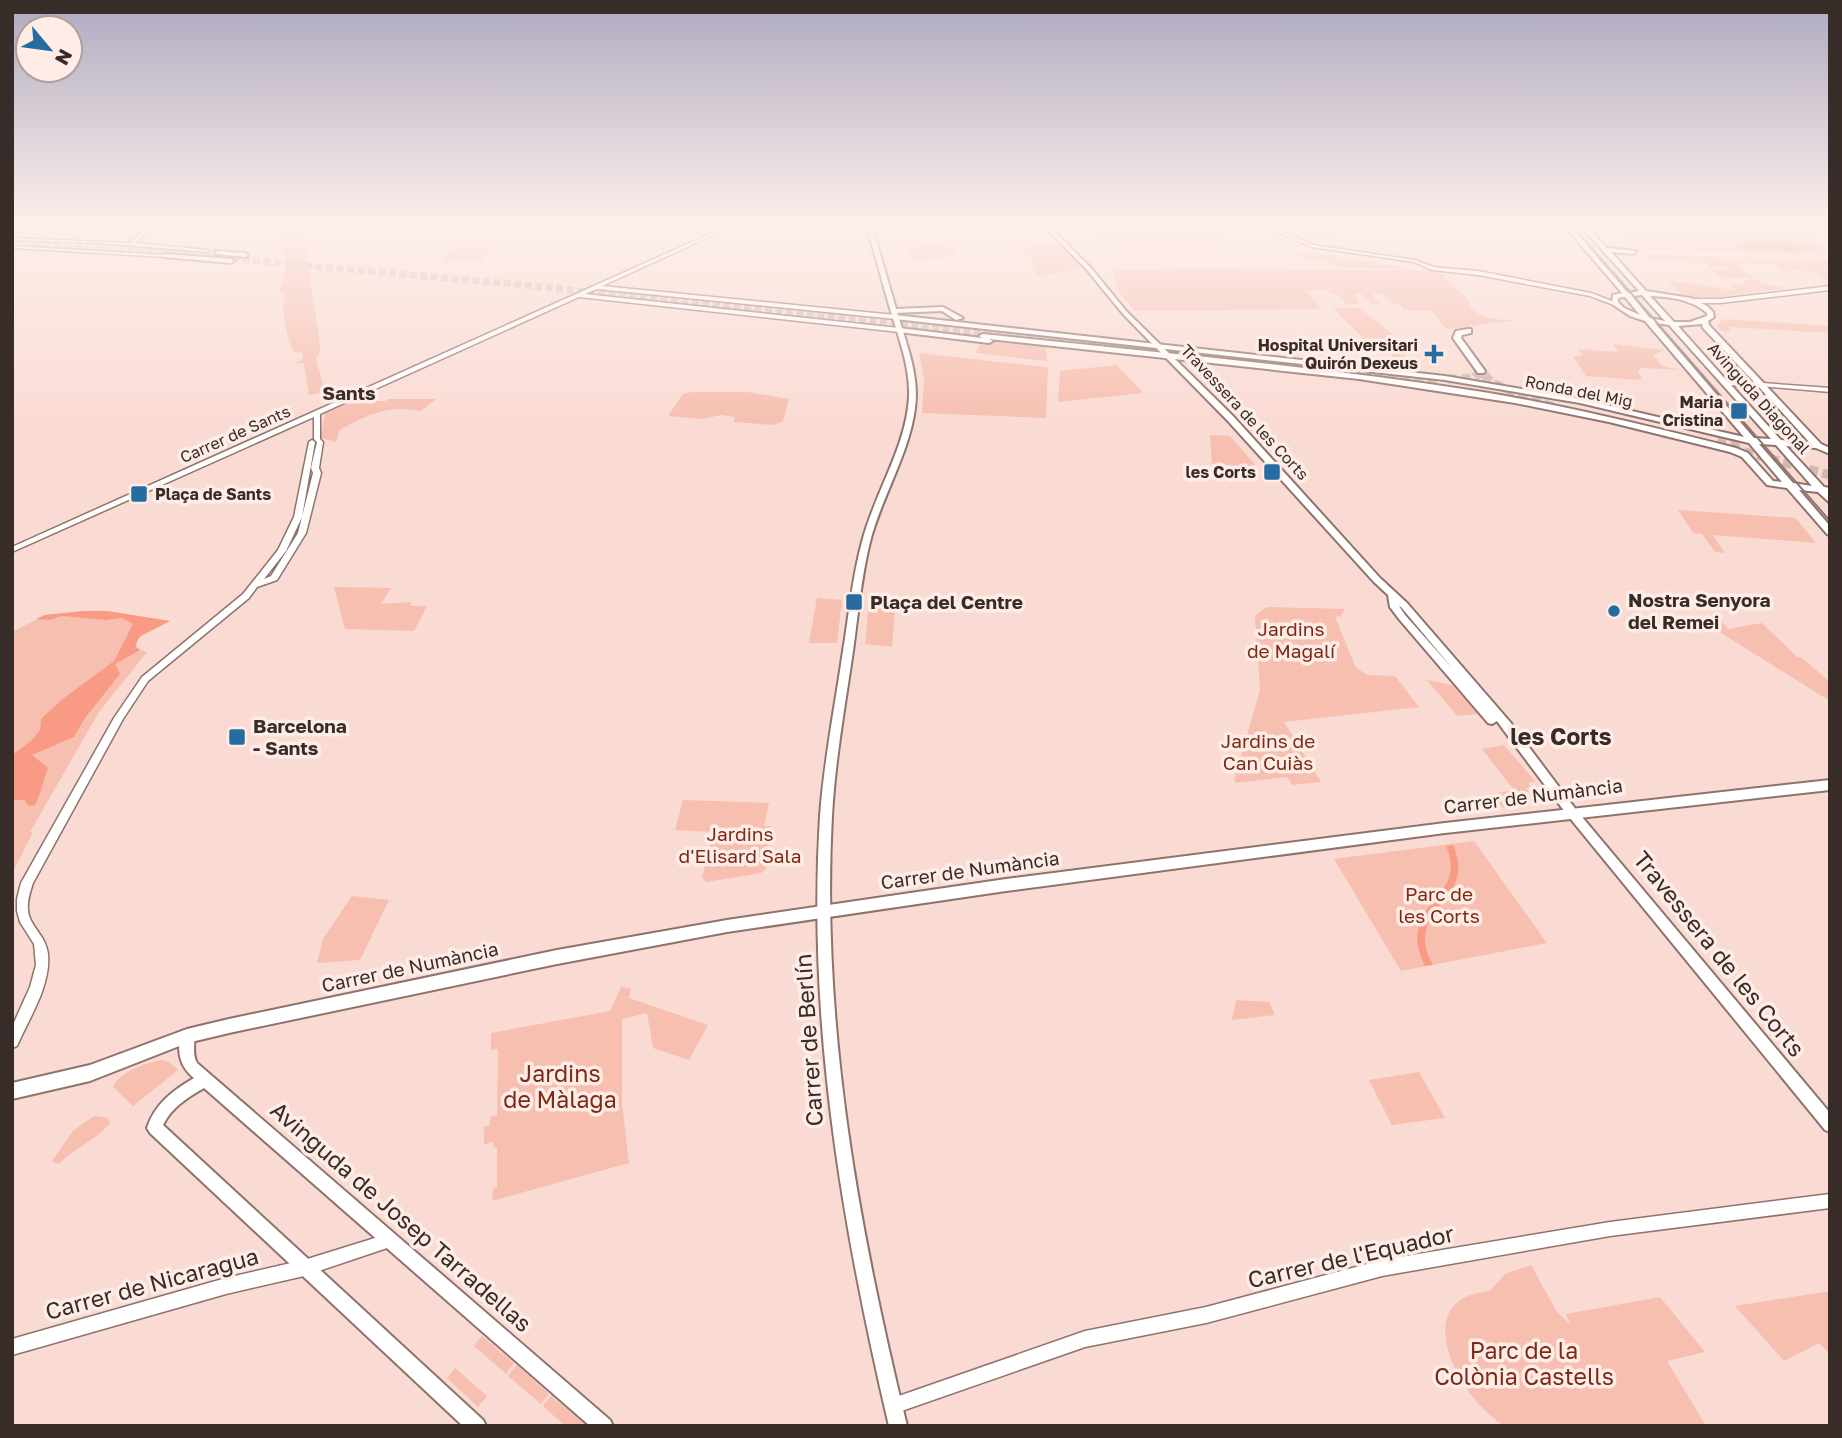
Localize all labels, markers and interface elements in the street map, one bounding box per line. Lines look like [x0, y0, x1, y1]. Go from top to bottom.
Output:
north arrow [14, 14, 84, 84]
text: N [51, 46, 78, 69]
place label: Hospital Universitari Quirón Dexeus [1258, 335, 1418, 373]
street label: Avinguda Diagonal [1704, 338, 1814, 458]
street label: Travessera de les Corts [1177, 340, 1313, 484]
marker: Hospital Universitari Quirón Dexeus [1424, 344, 1444, 364]
street label: Ronda del Mig [1524, 371, 1634, 411]
district label: Sants [322, 381, 376, 404]
place label: Maria Cristina [1662, 392, 1723, 430]
street label: Carrer de Sants [177, 401, 293, 467]
marker: Maria Cristina [1729, 401, 1749, 421]
place label: les Corts [1185, 462, 1256, 482]
marker: les Corts [1262, 462, 1282, 482]
marker: Plaça de Sants [129, 484, 149, 504]
place label: Plaça de Sants [155, 484, 271, 504]
place label: Nostra Senyora del Remei [1628, 588, 1771, 633]
place label: Plaça del Centre [870, 590, 1023, 613]
marker: Plaça del Centre [844, 592, 864, 612]
marker: Nostra Senyora del Remei [1606, 603, 1622, 619]
park label: Jardins de Magalí [1247, 617, 1337, 662]
place label: Barcelona - Sants [253, 714, 347, 759]
district label: les Corts [1510, 722, 1612, 750]
marker: Barcelona - Sants [227, 727, 247, 747]
park label: Jardins de Can Cuiàs [1221, 729, 1315, 774]
street label: Carrer de Numància [1442, 773, 1624, 818]
park label: Jardins d'Elisard Sala [679, 822, 801, 867]
street label: Travessera de les Corts [1628, 845, 1811, 1062]
street label: Carrer de Numància [879, 846, 1061, 893]
park label: Parc de les Corts [1398, 882, 1480, 927]
street label: Carrer de Numància [319, 937, 500, 997]
street label: Carrer de Berlín [788, 953, 828, 1127]
park label: Jardins de Màlaga [503, 1059, 617, 1113]
street label: Avinguda de Josep Tarradellas [265, 1095, 538, 1337]
street label: Carrer de l'Equador [1245, 1219, 1457, 1293]
street label: Carrer de Nicaragua [42, 1241, 261, 1325]
park label: Parc de la Colònia Castells [1434, 1336, 1614, 1390]

